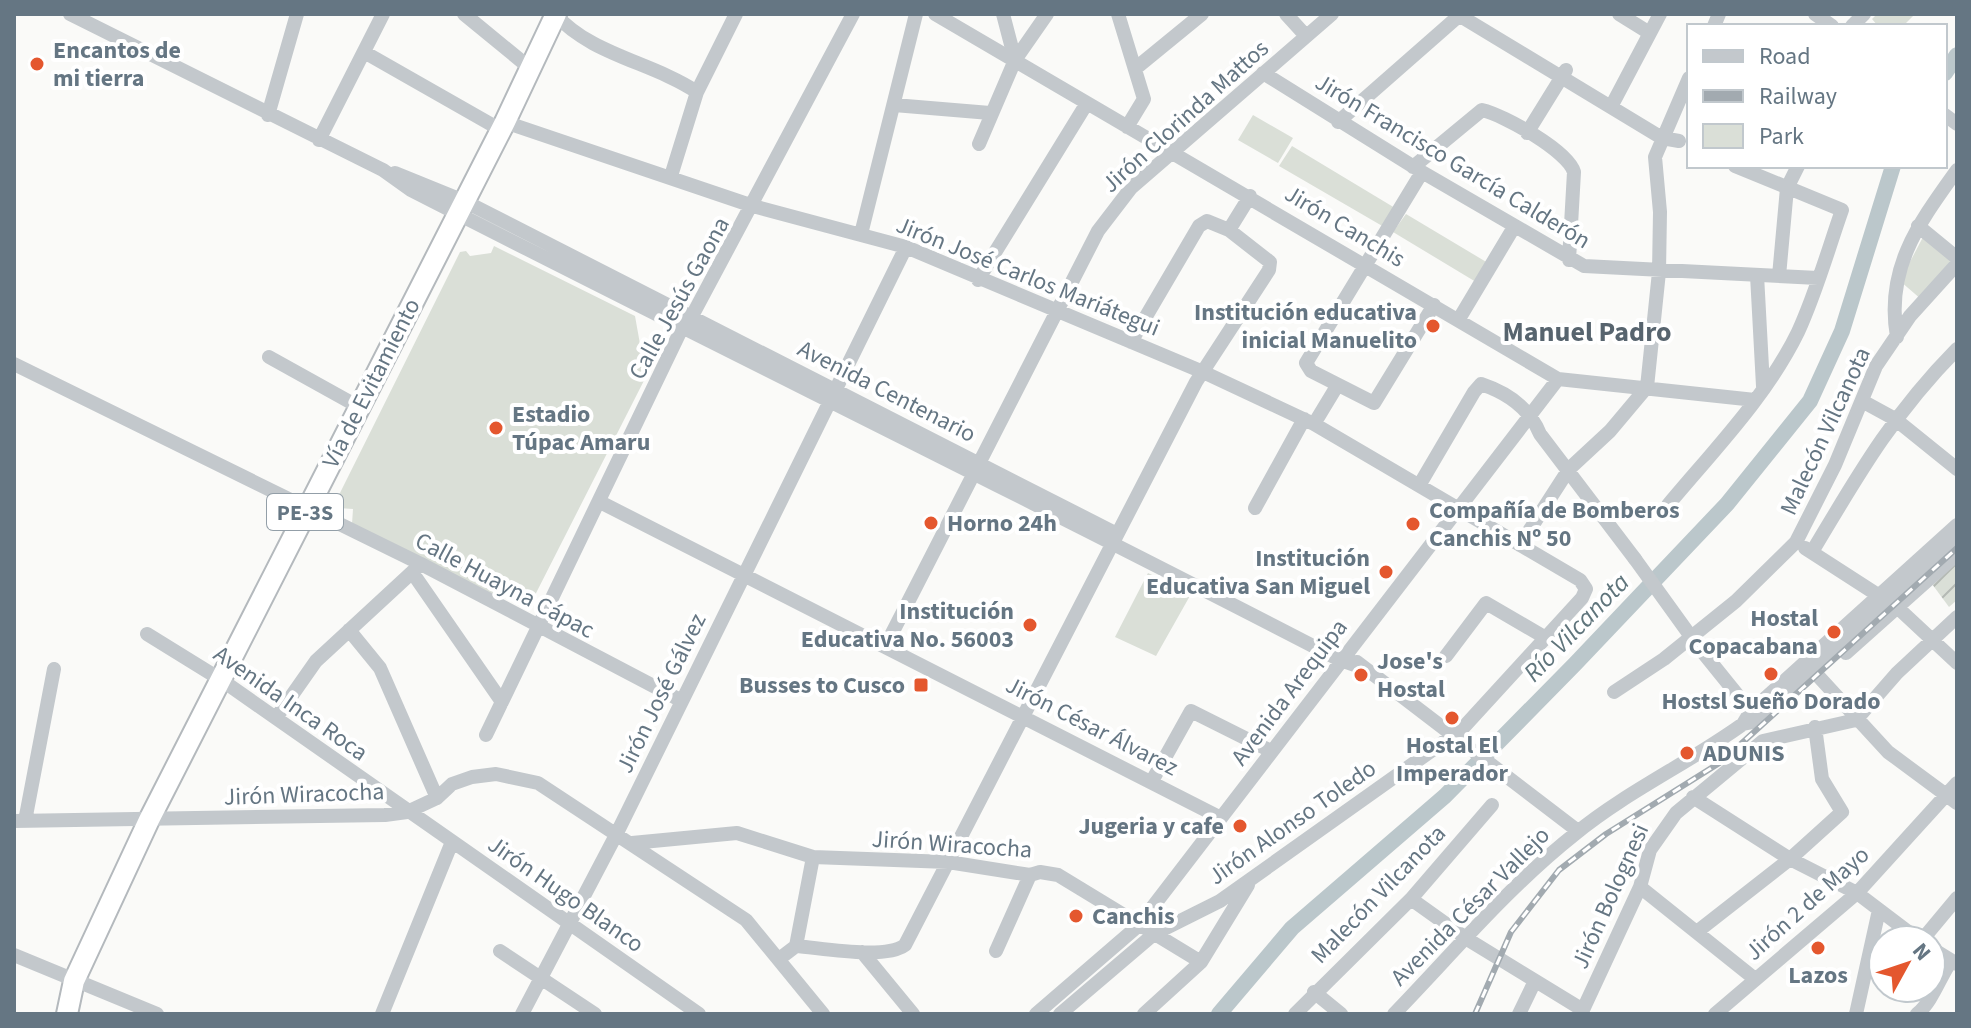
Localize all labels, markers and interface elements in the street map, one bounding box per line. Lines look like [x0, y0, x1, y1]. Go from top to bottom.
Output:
legend [1687, 24, 1947, 168]
street label: Jirón Clorinda Mattos [1094, 32, 1277, 201]
place label: Encantos de mi tierra [53, 33, 181, 96]
text: Road [1759, 39, 1811, 74]
marker: Encantos de mi tierra [28, 55, 46, 73]
street label: Jirón Francisco García Calderón [1308, 65, 1597, 258]
text: Railway [1759, 79, 1837, 114]
text: Park [1759, 119, 1804, 154]
street label: Jirón Canchis [1278, 177, 1412, 276]
street label: Jirón José Carlos Mariátegui [891, 207, 1165, 345]
street label: Calle Jesús Gaona [620, 210, 739, 386]
street label: Vía de Evitamiento [314, 292, 429, 474]
place label: Institución educativa inicial Manuelito [1194, 295, 1417, 358]
district label: Manuel Padro [1502, 312, 1672, 352]
marker: Institución educativa inicial Manuelito [1424, 317, 1442, 335]
street label: Avenida Centenario [792, 331, 982, 452]
street label: Malecón Vilcanota [1771, 342, 1880, 521]
place label: Estadio Túpac Amaru [512, 397, 650, 460]
marker: Estadio Túpac Amaru [487, 419, 505, 437]
place label: Compañía de Bomberos Canchis Nº 50 [1429, 493, 1680, 556]
road number: PE-3S [267, 494, 343, 530]
place label: Horno 24h [947, 506, 1057, 541]
marker: Horno 24h [922, 514, 940, 532]
marker: Compañía de Bomberos Canchis Nº 50 [1404, 515, 1422, 533]
street label: Calle Huayna Cápac [409, 523, 601, 648]
place label: Institución Educativa San Miguel [1146, 541, 1370, 604]
marker: Institución Educativa San Miguel [1377, 563, 1395, 581]
water label: Río Vilcanota [1515, 565, 1638, 690]
place label: Institución Educativa No. 56003 [801, 594, 1014, 657]
place label: Hostal Copacabana [1688, 601, 1818, 664]
street label: Jirón José Gálvez [608, 607, 715, 779]
street label: Avenida Arequipa [1223, 612, 1356, 773]
marker: Institución Educativa No. 56003 [1021, 616, 1039, 634]
marker: Hostal Copacabana [1825, 623, 1843, 641]
street label: Avenida Inca Roca [206, 637, 375, 770]
place label: Jose's Hostal [1377, 644, 1445, 707]
marker: Hostsl Sueño Dorado [1762, 665, 1780, 683]
marker: Jose's Hostal [1352, 666, 1370, 684]
place label: Busses to Cusco [739, 668, 905, 703]
street label: Jirón César Álvarez [999, 668, 1184, 785]
marker: Busses to Cusco [912, 676, 930, 694]
place label: Hostsl Sueño Dorado [1661, 684, 1881, 719]
marker: Hostal El Imperador [1443, 709, 1461, 727]
place label: Hostal El Imperador [1396, 728, 1509, 791]
place label: ADUNIS [1702, 736, 1784, 771]
marker: ADUNIS [1678, 744, 1696, 762]
street label: Jirón Alonso Toledo [1201, 751, 1384, 894]
street label: Jirón Wiracocha [223, 774, 385, 815]
place label: Jugeria y cafe [1078, 809, 1224, 844]
marker: Jugeria y cafe [1231, 817, 1249, 835]
street label: Malecón Vilcanota [1303, 817, 1454, 972]
street label: Jirón Bolognesi [1563, 818, 1658, 974]
street label: Avenida César Vallejo [1383, 819, 1558, 994]
street label: Jirón Wiracocha [871, 821, 1033, 868]
street label: Jirón Hugo Blanco [480, 827, 651, 961]
street label: Jirón 2 de Mayo [1737, 838, 1877, 969]
place label: Canchis [1092, 899, 1175, 934]
marker: Canchis [1067, 907, 1085, 925]
north arrow [1867, 924, 1947, 1004]
text: N [1905, 936, 1939, 968]
marker: Lazos [1809, 939, 1827, 957]
place label: Lazos [1788, 958, 1848, 993]

